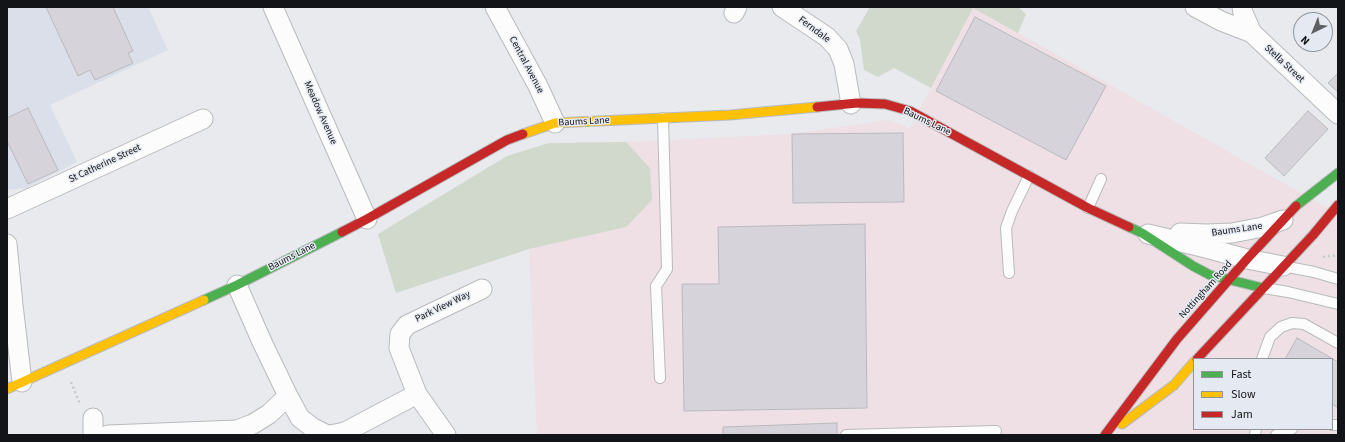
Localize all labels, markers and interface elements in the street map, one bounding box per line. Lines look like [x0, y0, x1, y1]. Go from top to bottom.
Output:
north arrow [1293, 12, 1333, 52]
street label: Ferndale [796, 14, 832, 46]
text: N [1297, 32, 1313, 48]
street label: Central Avenue [506, 34, 546, 96]
street label: Stella Street [1261, 42, 1307, 86]
street label: Meadow Avenue [301, 79, 339, 147]
street label: Baums Lane [901, 105, 953, 139]
street label: Baums Lane [558, 115, 610, 129]
street label: St Catherine Street [67, 142, 143, 186]
street label: Baums Lane [1211, 220, 1263, 240]
street label: Baums Lane [266, 240, 318, 274]
street label: Nottingham Road [1177, 259, 1235, 321]
street label: Park View Way [413, 288, 473, 326]
legend [1193, 358, 1333, 430]
text: Fast [1231, 366, 1251, 383]
text: Slow [1231, 386, 1256, 403]
text: Jam [1231, 406, 1253, 423]

